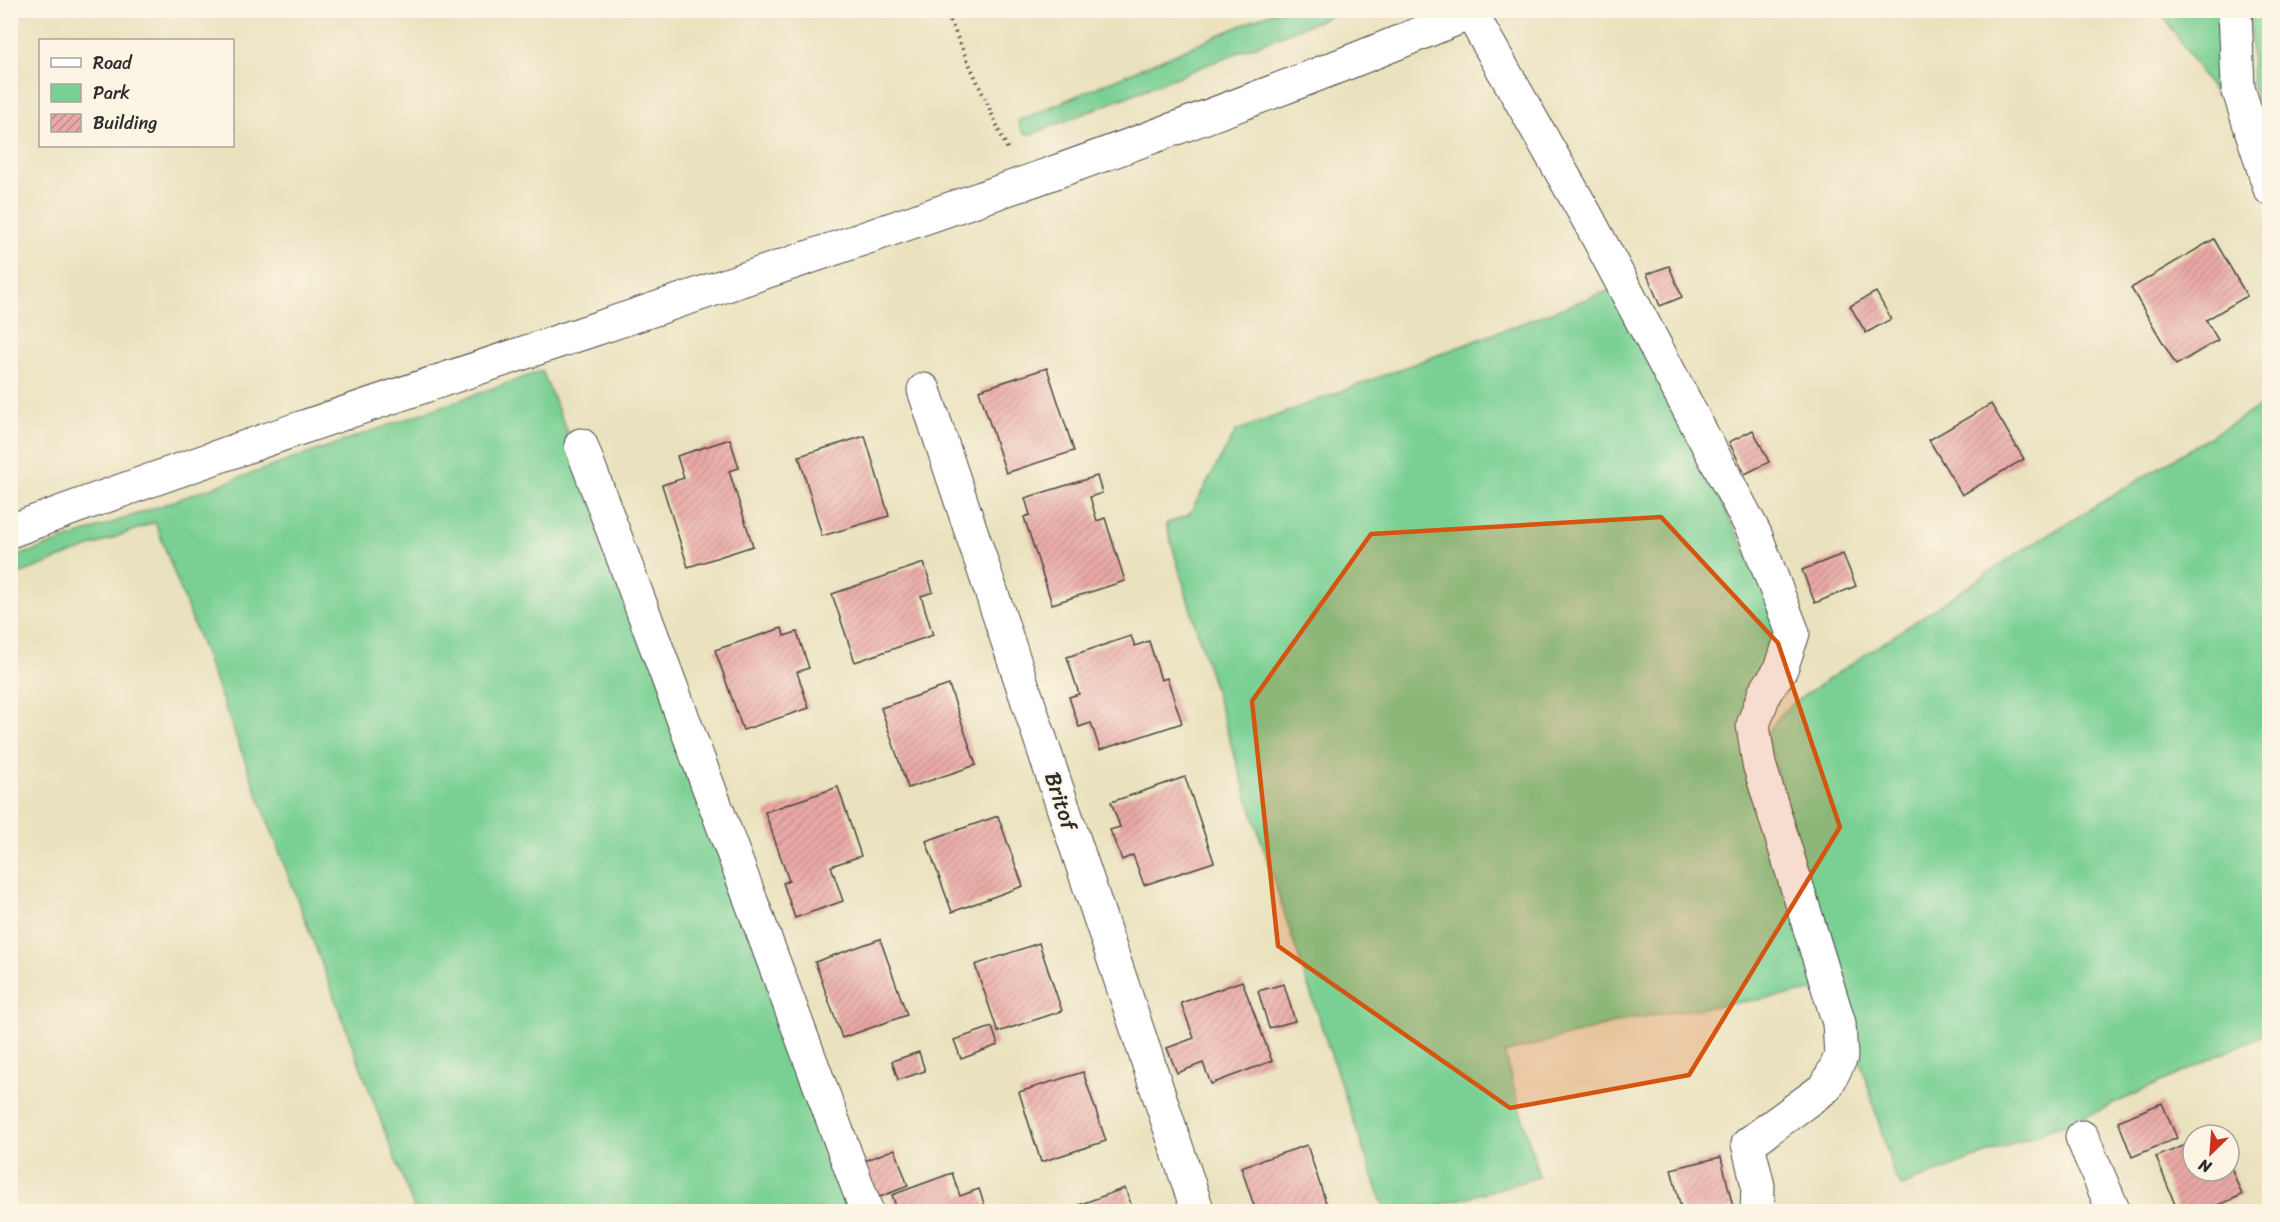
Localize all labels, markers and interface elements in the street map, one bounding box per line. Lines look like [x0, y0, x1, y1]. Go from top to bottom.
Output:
legend [39, 39, 234, 147]
text: Road [93, 47, 133, 79]
text: Park [93, 77, 130, 109]
text: Building [93, 107, 157, 139]
street label: Britof [1033, 767, 1089, 838]
north arrow [2181, 1123, 2241, 1183]
text: N [2193, 1150, 2217, 1182]

